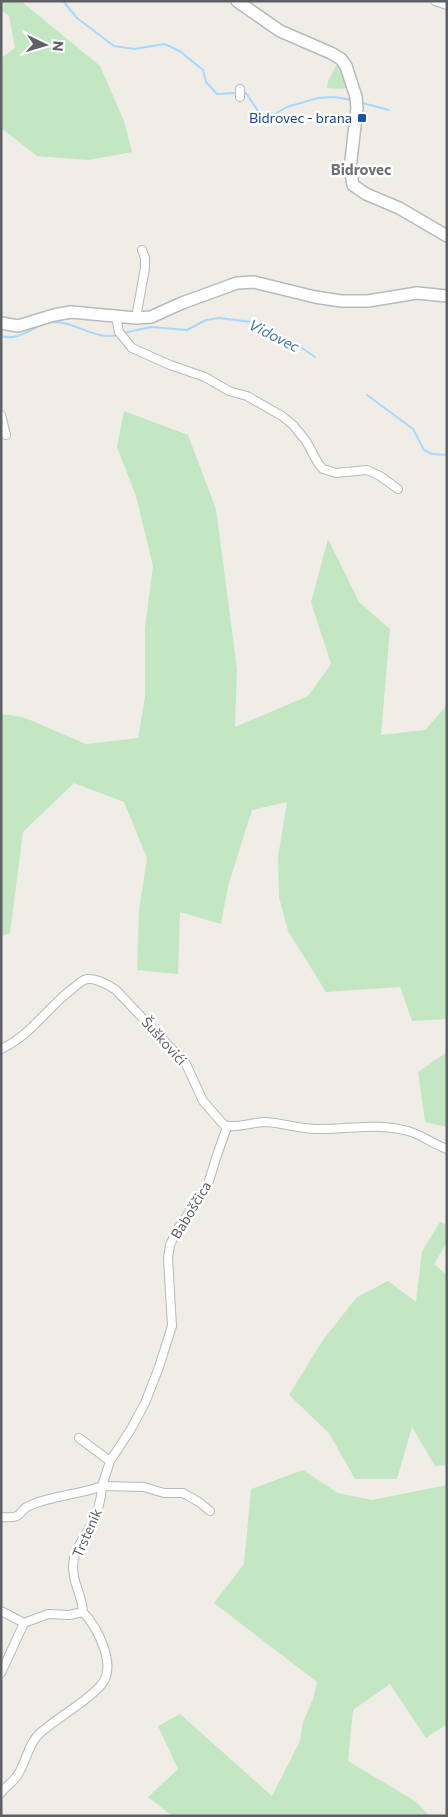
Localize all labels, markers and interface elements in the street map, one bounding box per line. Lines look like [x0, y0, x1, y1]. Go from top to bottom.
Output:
north arrow [20, 20, 70, 70]
text: N [50, 40, 67, 52]
place label: Bidrovec - brana [249, 109, 352, 126]
marker: Bidrovec - brana [356, 112, 368, 124]
district label: Bidrovec [331, 160, 391, 178]
water label: Vidovec [246, 315, 303, 356]
street label: Šuškovići [138, 1013, 190, 1068]
street label: Baboščica [167, 1178, 214, 1242]
street label: Trstenik [68, 1505, 105, 1560]

